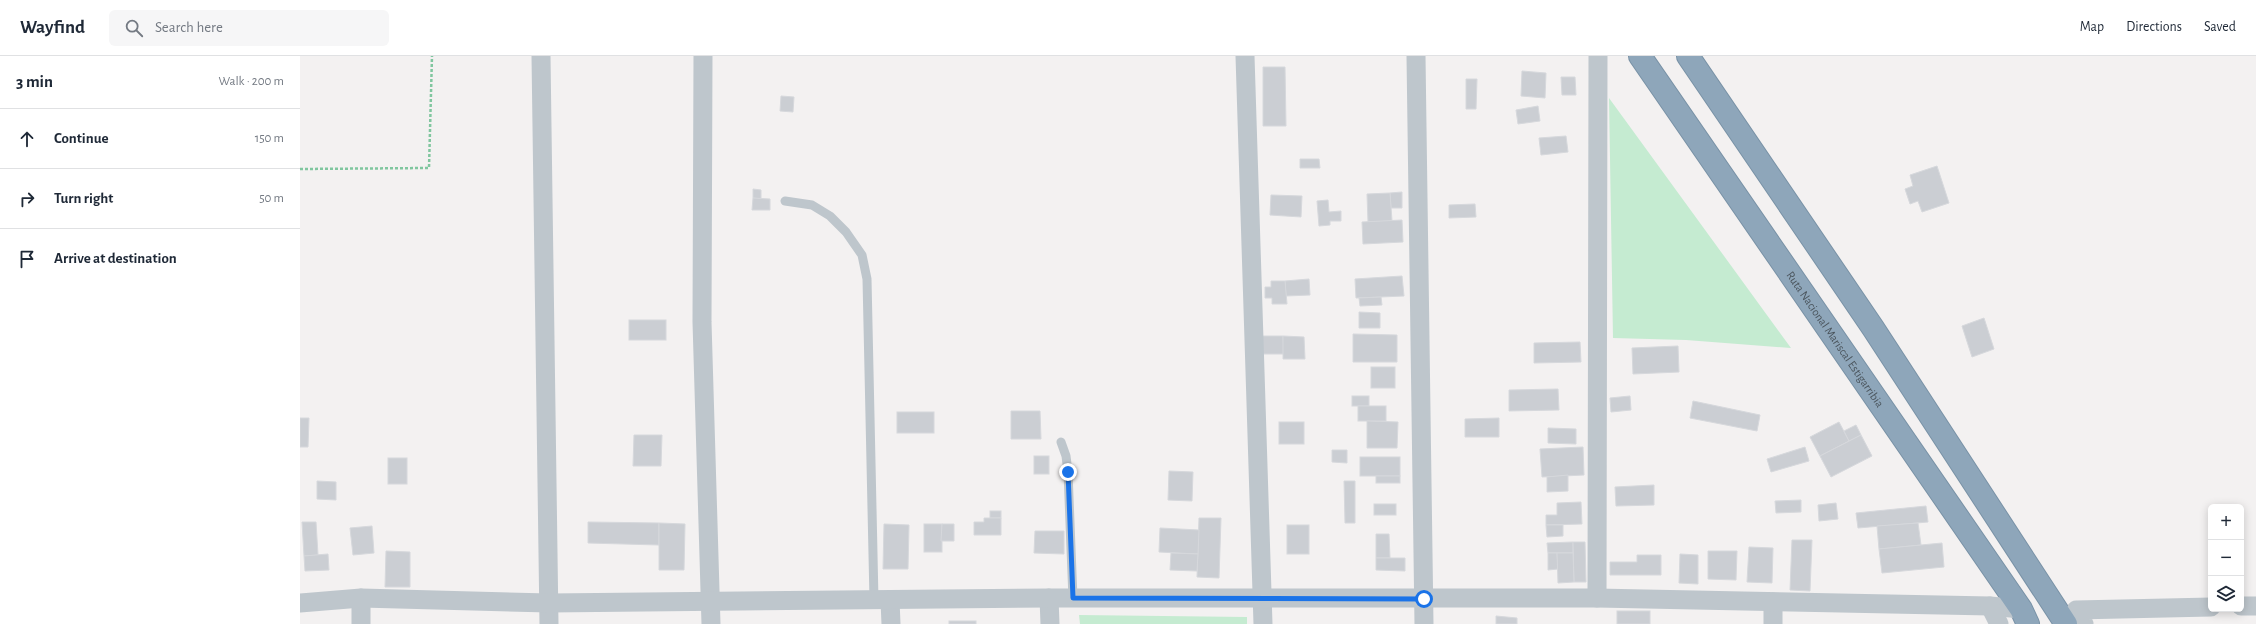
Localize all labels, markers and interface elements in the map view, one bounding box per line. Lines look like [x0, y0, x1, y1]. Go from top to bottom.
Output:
search box [109, 10, 389, 46]
icon: search [123, 17, 145, 39]
text: Wayfind [20, 18, 85, 37]
text: Search here [155, 20, 223, 35]
text: Map [2080, 20, 2104, 34]
text: Directions [2126, 20, 2182, 34]
text: Saved [2204, 20, 2236, 34]
text: 3 min [16, 73, 53, 90]
text: Walk · 200 m [218, 75, 284, 88]
icon: ahead [16, 128, 38, 150]
text: Continue [54, 131, 109, 146]
text: 150 m [255, 132, 284, 145]
icon: right [16, 188, 38, 210]
text: Turn right [54, 191, 113, 206]
text: 50 m [259, 192, 284, 205]
icon: arrive [16, 248, 38, 270]
text: Arrive at destination [54, 251, 177, 266]
street label: Ruta Nacional Mariscal Estigarribia [1784, 269, 1886, 410]
route end [1059, 463, 1077, 481]
map controls [2208, 504, 2244, 612]
button: + [2208, 504, 2244, 540]
button: − [2208, 540, 2244, 576]
button: layers [2208, 576, 2244, 612]
route start [1415, 590, 1433, 608]

